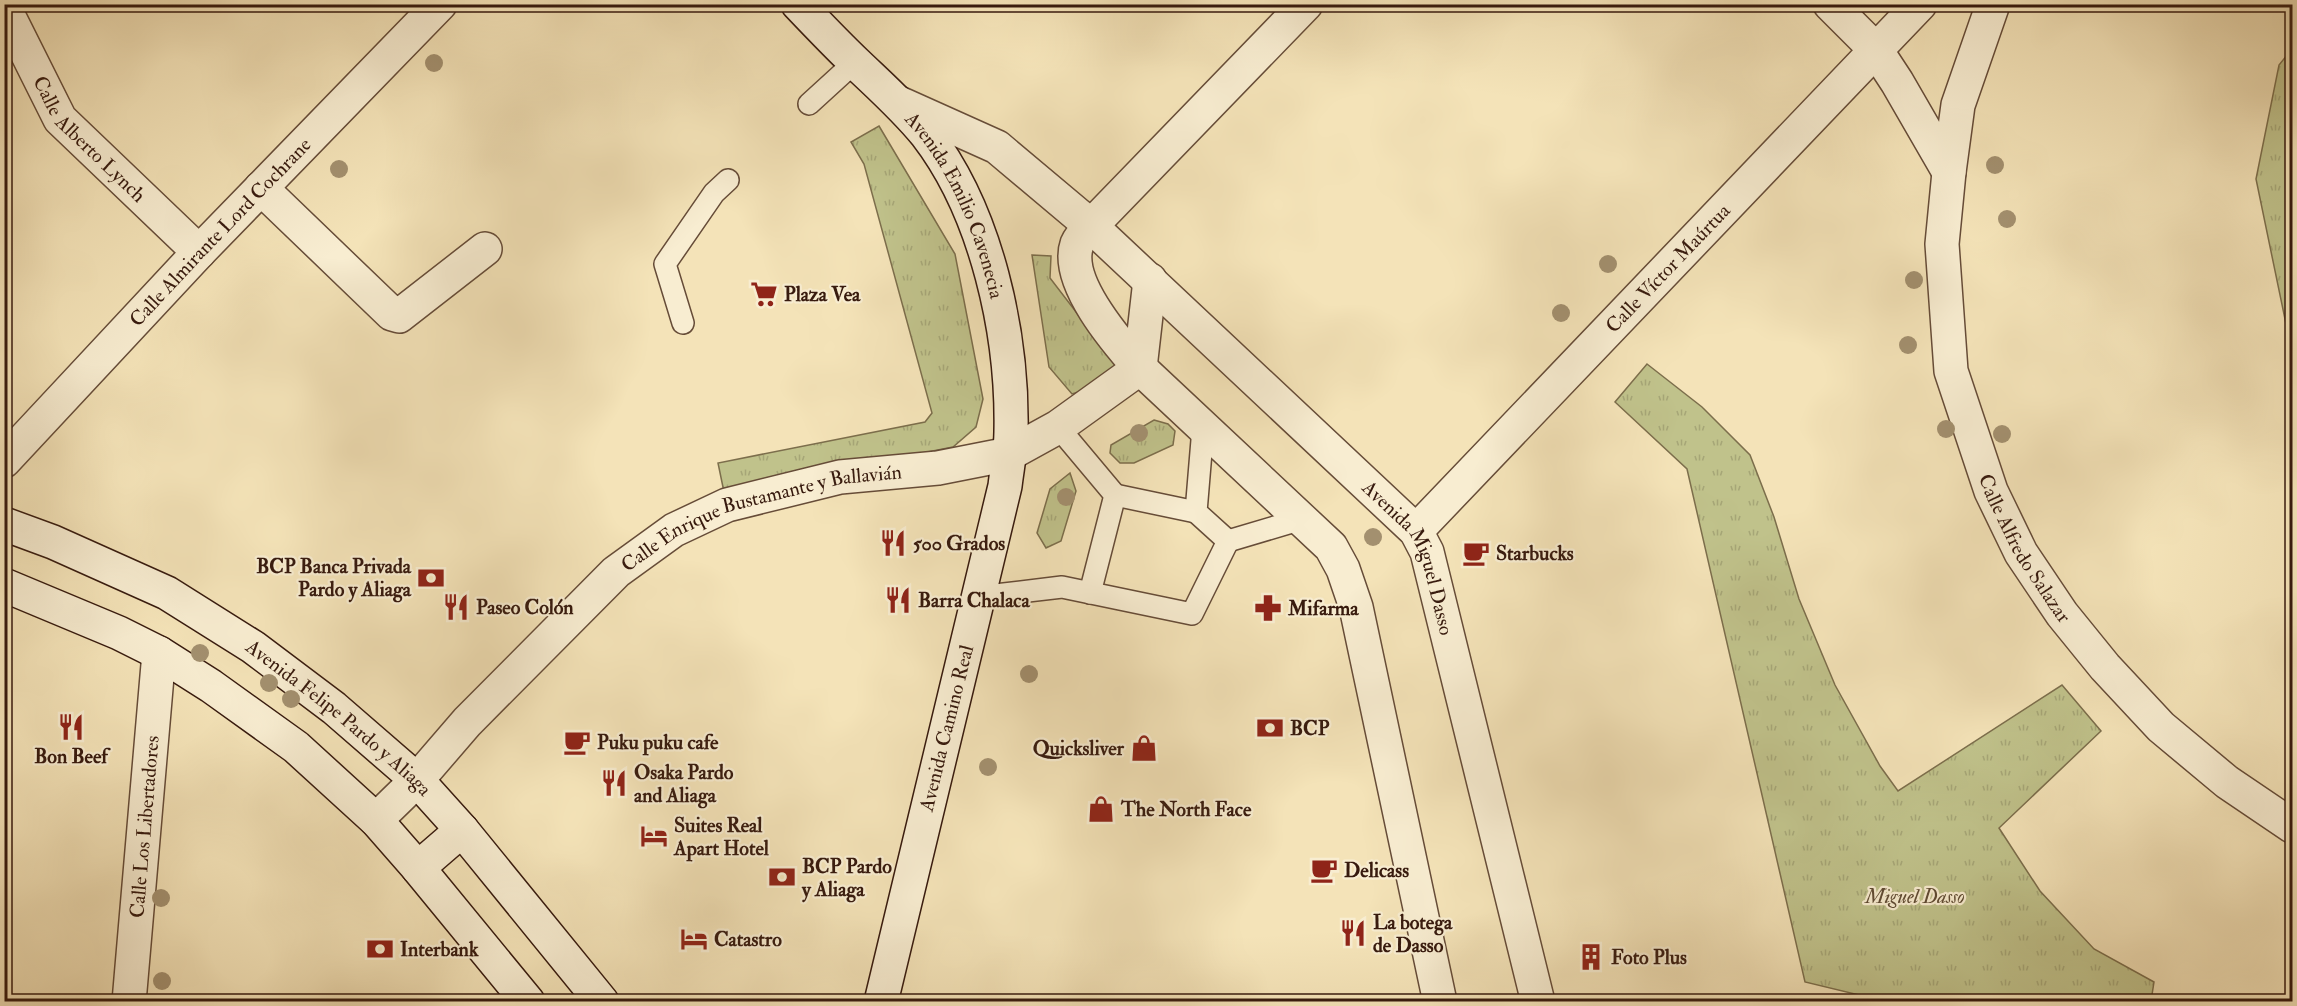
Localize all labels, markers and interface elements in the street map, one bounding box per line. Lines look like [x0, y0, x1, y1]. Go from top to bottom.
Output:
street label: Calle Alberto Lynch [27, 72, 151, 208]
street label: Avenida Emilio Cavenecia [899, 106, 1009, 302]
street label: Calle Almirante Lord Cochrane [124, 132, 317, 332]
street label: Calle Víctor Maúrtua [1600, 198, 1736, 338]
supermarket icon: Plaza Vea [749, 279, 779, 309]
place label: Plaza Vea [784, 282, 861, 307]
street label: Calle Enrique Bustamante y Ballavián [616, 459, 903, 577]
street label: Calle Alfredo Salazar [1973, 471, 2077, 629]
street label: Avenida Miguel Dasso [1356, 475, 1459, 638]
restaurant icon: 500 Grados [878, 528, 908, 558]
place label: 500 Grados [913, 531, 1005, 556]
cafe icon: Starbucks [1461, 538, 1491, 568]
place label: Starbucks [1496, 541, 1574, 566]
place label: BCP Banca Privada Pardo y Aliaga [256, 554, 412, 603]
bank icon: BCP Banca Privada Pardo y Aliaga [416, 563, 446, 593]
restaurant icon: Barra Chalaca [883, 585, 913, 615]
place label: Barra Chalaca [918, 588, 1030, 613]
restaurant icon: Paseo Colón [441, 592, 471, 622]
pharmacy icon: Mifarma [1253, 593, 1283, 623]
place label: Paseo Colón [476, 595, 574, 620]
place label: Mifarma [1287, 596, 1359, 621]
street label: Avenida Felipe Pardo y Aliaga [240, 634, 438, 802]
street label: Avenida Camino Real [913, 642, 979, 815]
restaurant icon: Bon Beef [56, 712, 86, 742]
bank icon: BCP [1255, 713, 1285, 743]
place label: BCP [1290, 716, 1330, 741]
cafe icon: Puku puku cafe [562, 727, 592, 757]
place label: Puku puku cafe [597, 730, 719, 756]
shop icon: Quicksliver [1129, 733, 1159, 763]
street label: Calle Los Libertadores [124, 734, 165, 919]
place label: Quicksliver [1033, 736, 1125, 761]
place label: Bon Beef [34, 744, 111, 769]
place label: Osaka Pardo and Aliaga [634, 760, 734, 809]
restaurant icon: Osaka Pardo and Aliaga [599, 768, 629, 798]
shop icon: The North Face [1086, 794, 1116, 824]
place label: The North Face [1120, 797, 1252, 822]
place label: Suites Real Apart Hotel [673, 813, 770, 862]
hotel icon: Suites Real Apart Hotel [639, 821, 669, 851]
place label: BCP Pardo y Aliaga [801, 854, 892, 903]
cafe icon: Delicass [1309, 855, 1339, 885]
place label: Delicass [1344, 858, 1409, 883]
bank icon: BCP Pardo y Aliaga [767, 862, 797, 892]
park label: Miguel Dasso [1864, 884, 1965, 909]
place label: La botega de Dasso [1373, 910, 1453, 958]
restaurant icon: La botega de Dasso [1338, 918, 1368, 948]
hotel icon: Catastro [679, 924, 709, 954]
place label: Catastro [714, 927, 782, 952]
bank icon: Interbank [365, 934, 395, 964]
place label: Interbank [400, 937, 479, 962]
building icon: Foto Plus [1576, 942, 1606, 972]
place label: Foto Plus [1611, 945, 1687, 970]

